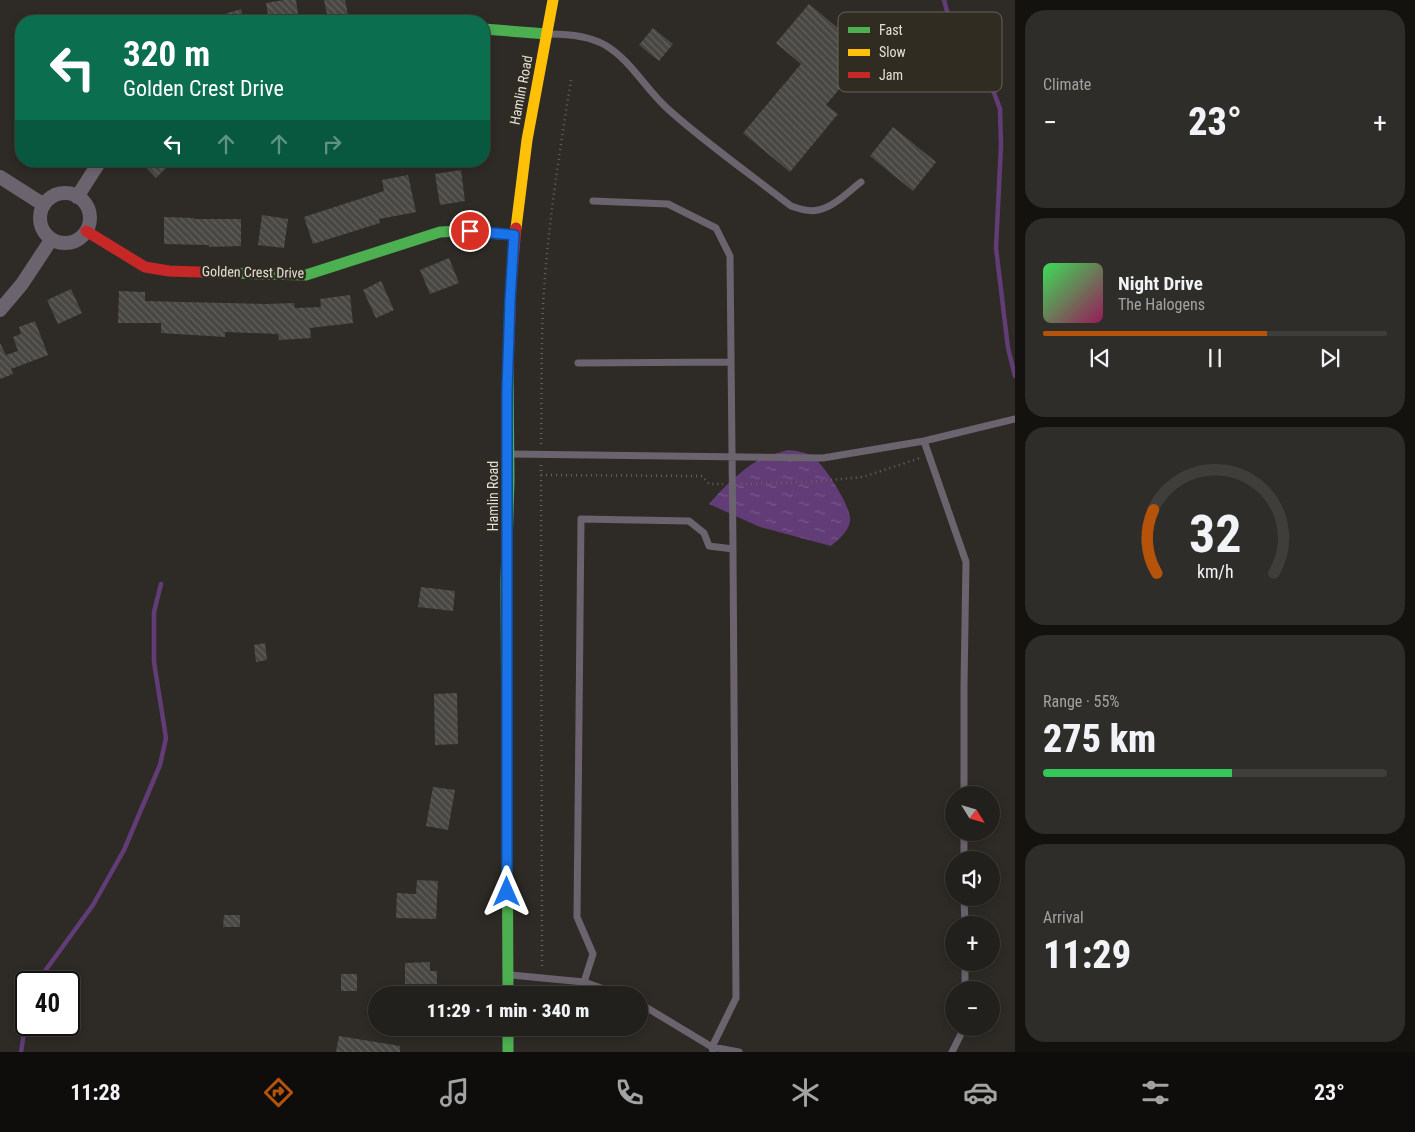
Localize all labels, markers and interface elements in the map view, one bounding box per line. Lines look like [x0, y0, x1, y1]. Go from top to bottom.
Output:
legend [838, 12, 1002, 92]
text: Fast [879, 22, 903, 38]
text: 320 m [123, 34, 210, 75]
icon: left [40, 35, 105, 100]
text: Slow [879, 44, 906, 60]
street label: Hamlin Road [506, 54, 536, 126]
text: Jam [879, 67, 903, 83]
text: Climate [1043, 75, 1091, 94]
text: Golden Crest Drive [123, 76, 284, 101]
text: 23° [1188, 100, 1242, 144]
text: − [1043, 106, 1057, 139]
text: + [1373, 106, 1387, 139]
icon: left [159, 130, 187, 158]
icon: ahead [212, 130, 240, 158]
icon: ahead [265, 130, 293, 158]
icon: right [318, 130, 346, 158]
pin [449, 210, 491, 252]
icon: arrive [456, 217, 484, 245]
street label: Golden Crest Drive [202, 263, 305, 281]
text: Night Drive [1118, 272, 1203, 295]
text: The Halogens [1118, 295, 1205, 314]
icon: previous [1086, 344, 1114, 372]
icon: pause [1201, 344, 1229, 372]
icon: next [1316, 344, 1344, 372]
street label: Hamlin Road [485, 461, 501, 531]
text: 32 [1189, 504, 1241, 565]
text: km/h [1197, 561, 1233, 582]
text: Range · 55% [1043, 692, 1119, 711]
text: 275 km [1043, 717, 1156, 761]
north arrow [945, 786, 1000, 841]
map controls [945, 786, 1000, 1036]
button: sound [945, 851, 1000, 906]
position arrow [480, 865, 532, 917]
text: Arrival [1043, 908, 1084, 927]
button: + [945, 916, 1000, 971]
text: 11:29 [1043, 933, 1131, 977]
speed limit sign: 40 [15, 971, 80, 1036]
button: − [945, 981, 1000, 1036]
text: 11:29 · 1 min · 340 m [427, 999, 589, 1022]
icon: directions [261, 1075, 296, 1110]
icon: music [437, 1075, 472, 1110]
icon: phone [612, 1075, 647, 1110]
icon: climate [788, 1075, 823, 1110]
icon: car [963, 1075, 998, 1110]
icon: filters [1138, 1075, 1173, 1110]
text: 11:28 [70, 1080, 121, 1105]
text: 23° [1314, 1080, 1345, 1105]

